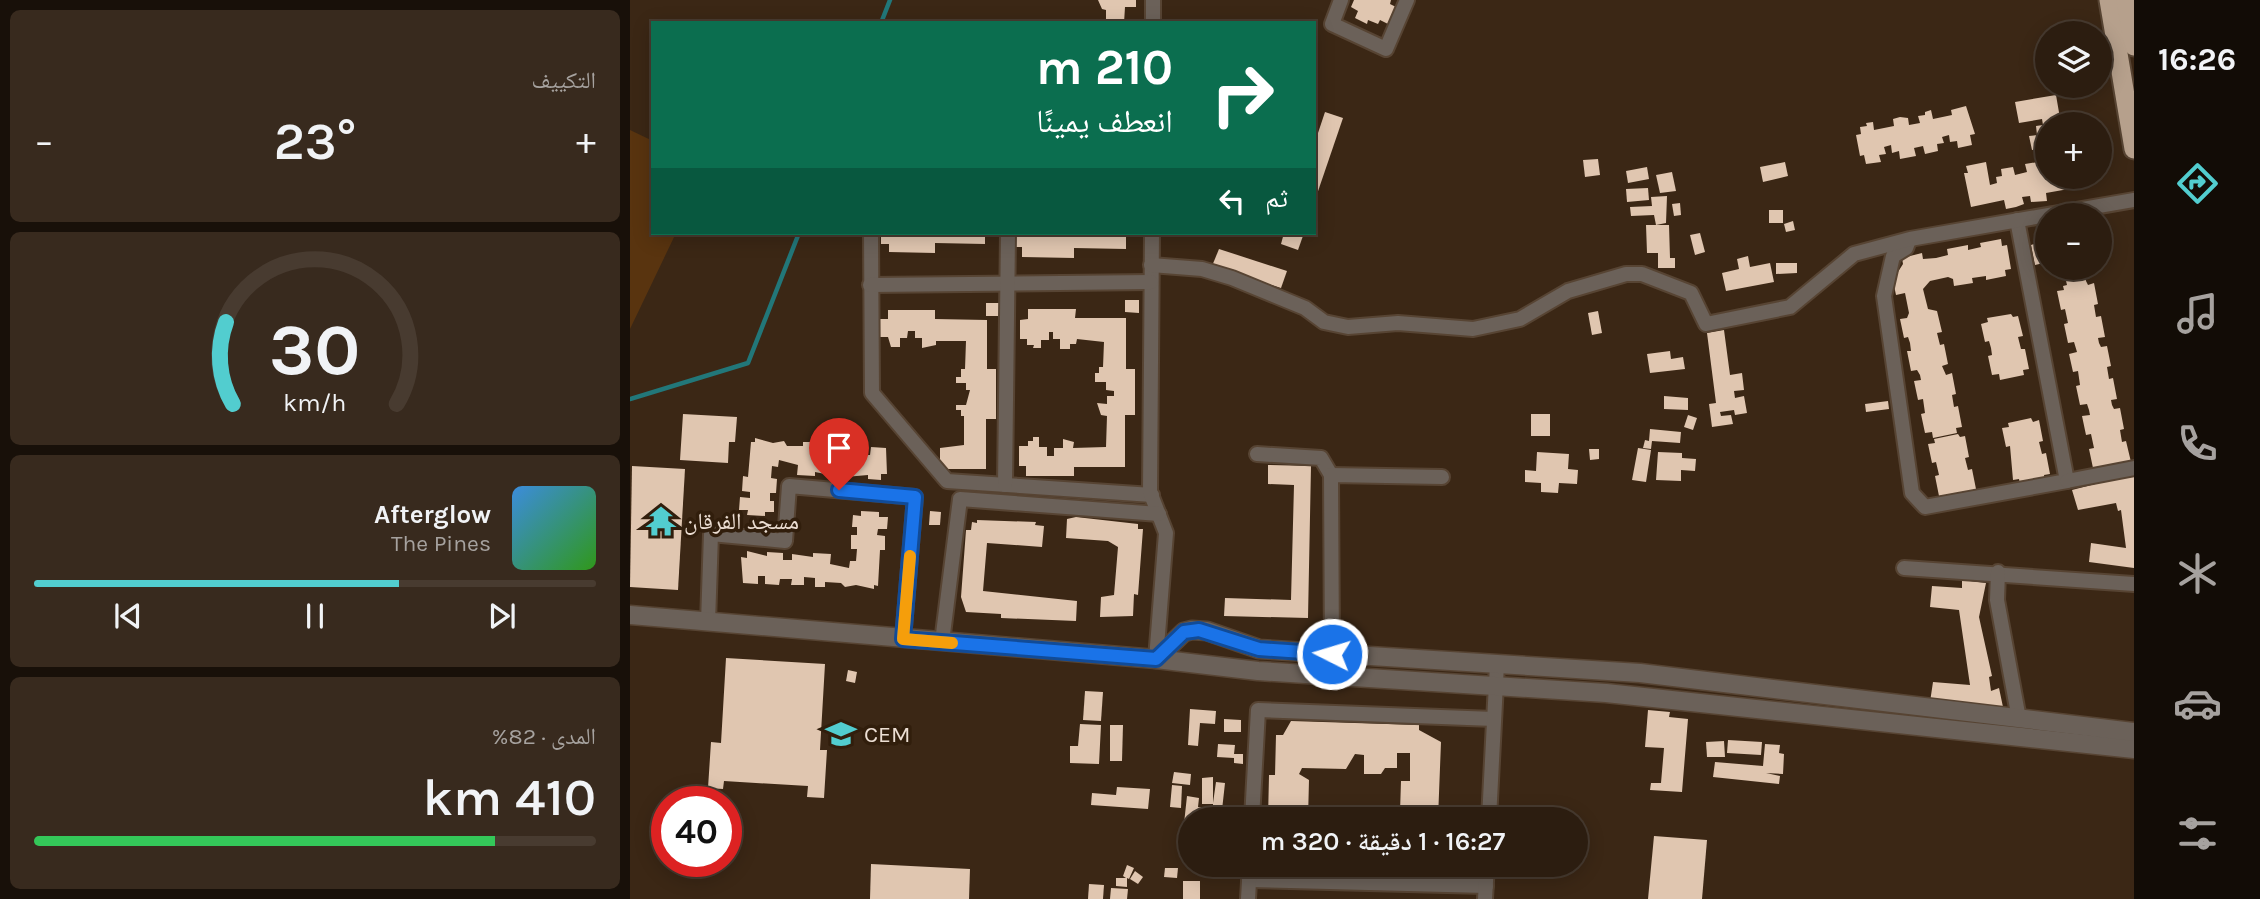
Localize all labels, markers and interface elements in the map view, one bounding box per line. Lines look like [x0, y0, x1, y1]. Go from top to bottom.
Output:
map controls [2035, 21, 2112, 280]
button: layers [2035, 21, 2112, 98]
text: 210 m [1036, 39, 1173, 96]
text: 16:26 [2158, 41, 2236, 78]
icon: right [1197, 49, 1288, 140]
text: التكييف [531, 67, 596, 94]
text: انعطف يمينًا [1036, 103, 1173, 140]
text: 23° [274, 111, 356, 172]
button: + [2035, 112, 2112, 189]
text: − [34, 119, 54, 164]
text: + [576, 119, 596, 164]
icon: directions [2173, 159, 2222, 208]
icon: left [1213, 182, 1251, 220]
text: ثم [1265, 183, 1288, 214]
button: − [2035, 203, 2112, 280]
icon: music [2173, 289, 2222, 338]
text: 30 [269, 308, 361, 393]
text: km/h [283, 388, 347, 417]
pin [809, 418, 869, 490]
icon: phone [2173, 419, 2222, 468]
icon: arrive [820, 429, 858, 467]
text: Afterglow [374, 499, 491, 530]
temple icon: مسجد الفرقان [644, 504, 678, 538]
place label: مسجد الفرقان [684, 508, 799, 535]
text: The Pines [391, 530, 491, 557]
icon: climate [2173, 549, 2222, 598]
icon: previous [109, 597, 147, 635]
icon: pause [296, 597, 334, 635]
icon: next [483, 597, 521, 635]
position arrow [1295, 617, 1369, 691]
icon: car [2173, 679, 2222, 728]
school or university icon: CEM [824, 717, 858, 751]
place label: CEM [864, 721, 911, 748]
text: المدى · 82% [492, 723, 596, 750]
text: 410 km [423, 767, 596, 828]
speed limit sign: 40 [651, 786, 742, 877]
icon: filters [2173, 809, 2222, 858]
text: 16:27 · 1 دقيقة · 320 m [1261, 826, 1505, 857]

